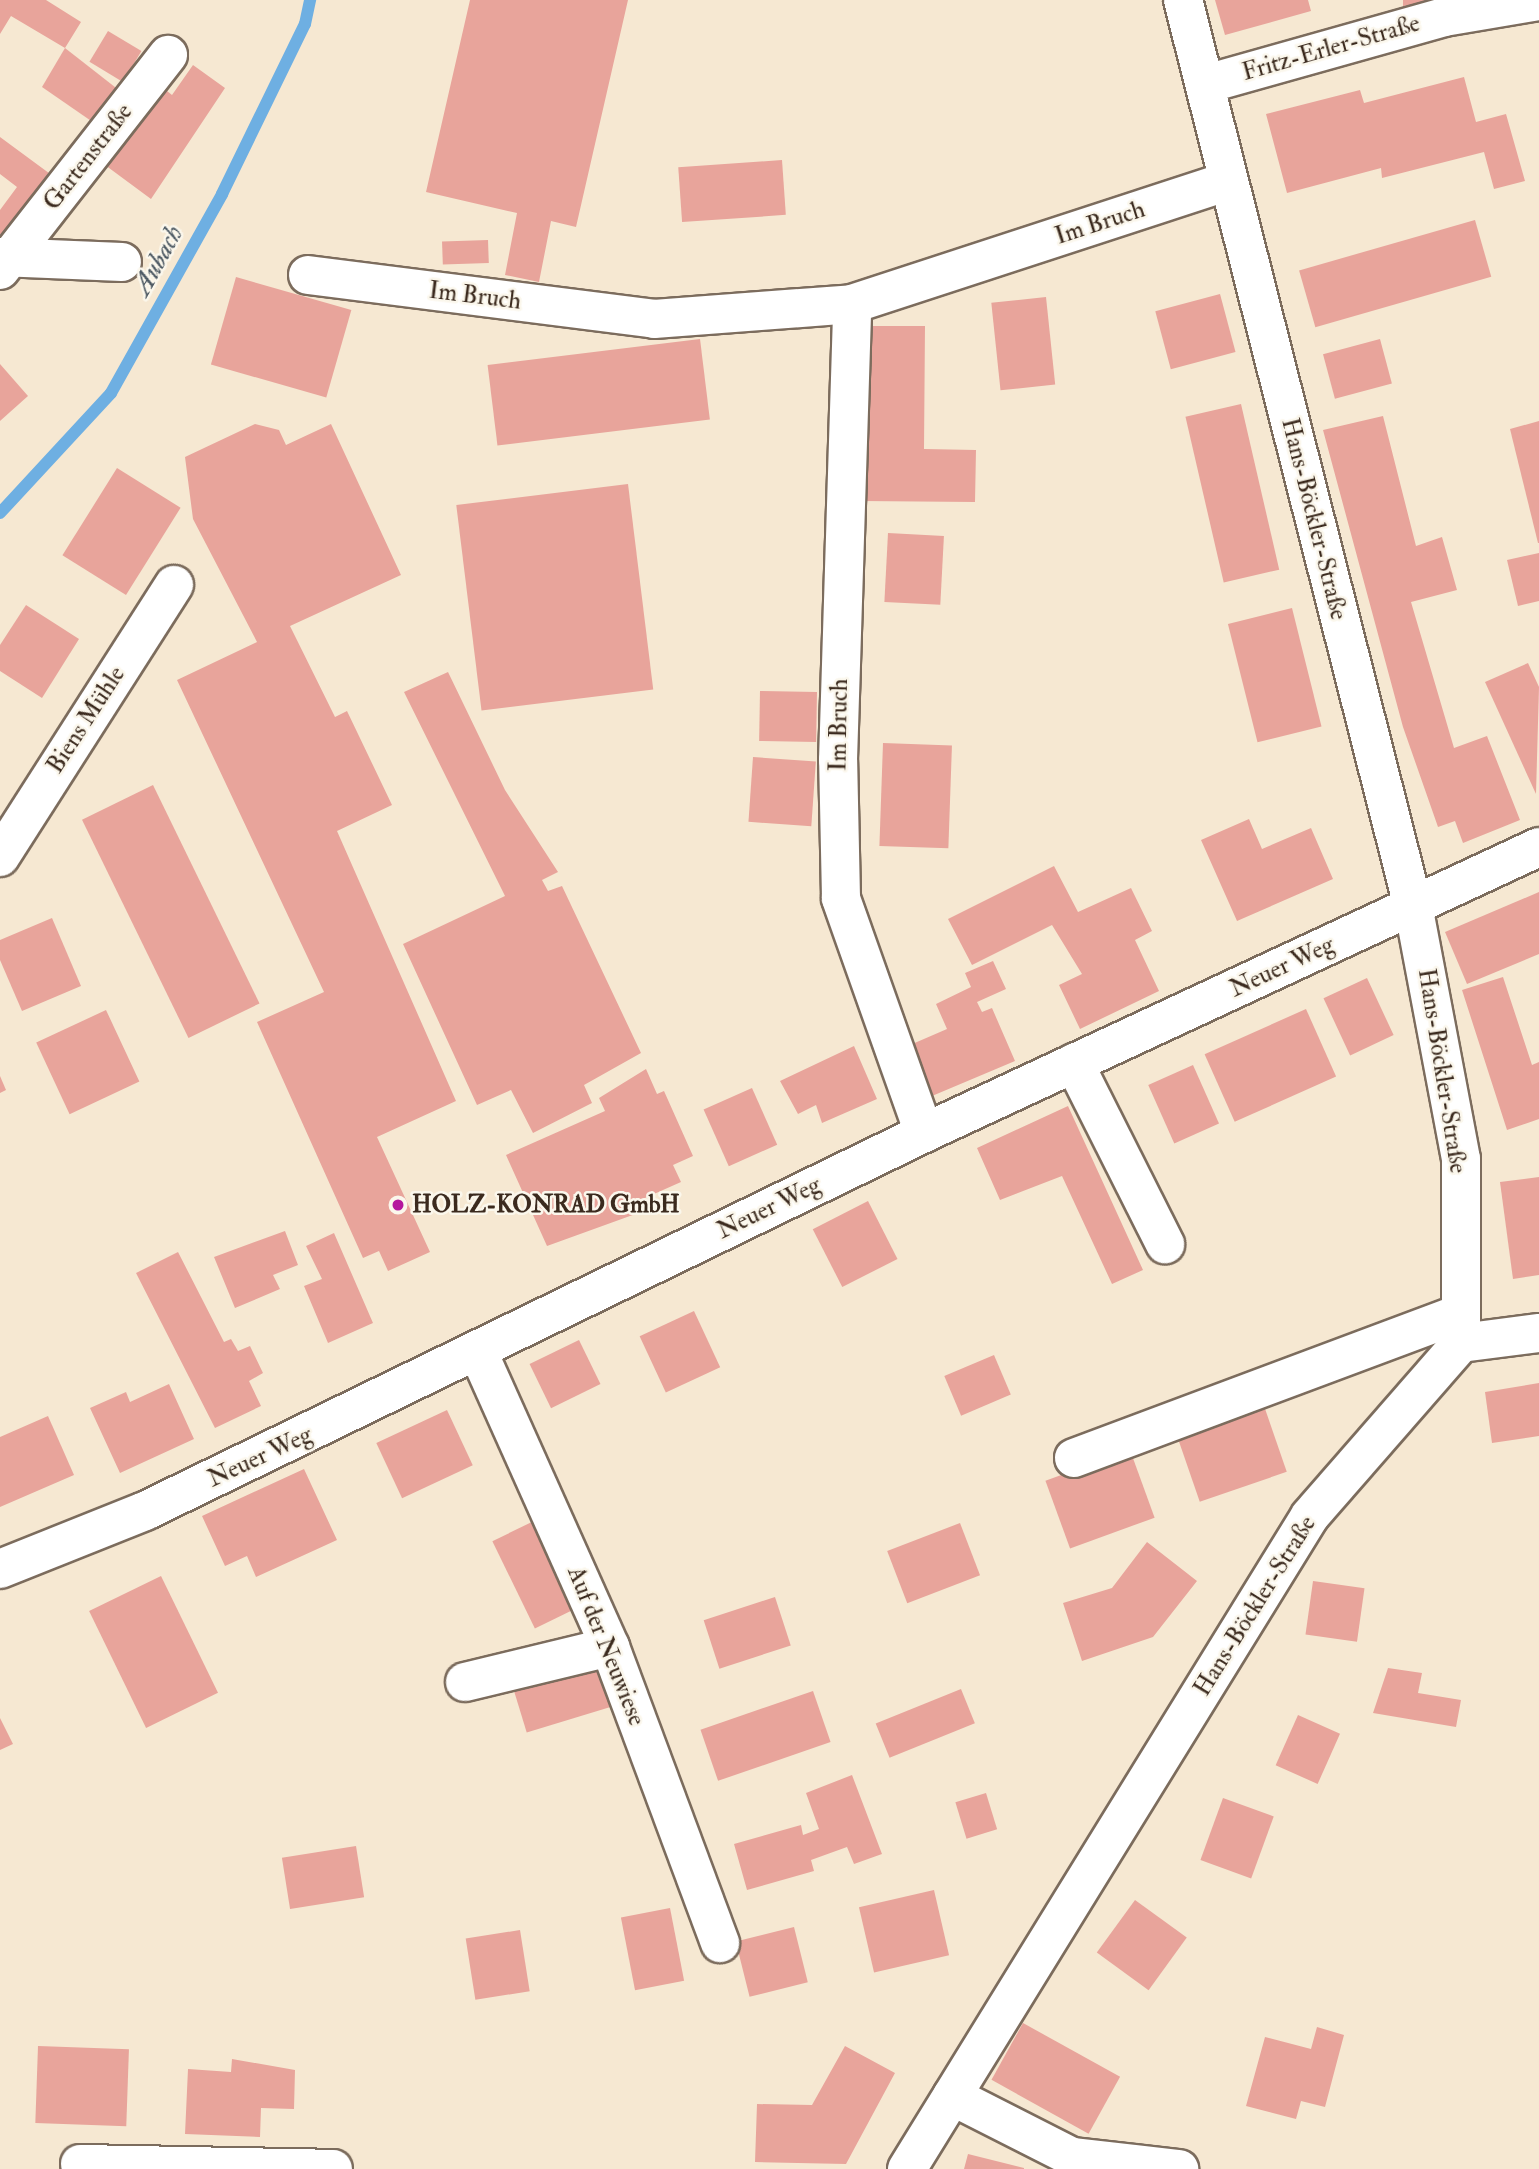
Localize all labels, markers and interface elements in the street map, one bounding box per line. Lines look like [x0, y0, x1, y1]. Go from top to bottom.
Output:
street label: Fritz-Erler-Straße [1239, 9, 1423, 87]
street label: Gartenstraße [38, 98, 138, 216]
street label: Im Bruch [1052, 195, 1148, 251]
water label: Aubach [127, 221, 191, 301]
street label: Im Bruch [427, 276, 523, 316]
street label: Hans-Böckler-Straße [1275, 415, 1353, 623]
street label: Biens Mühle [41, 661, 131, 779]
street label: Im Bruch [824, 678, 854, 772]
street label: Neuer Weg [1225, 930, 1339, 1004]
street label: Hans-Böckler-Straße [1412, 967, 1472, 1175]
street label: Neuer Weg [713, 1171, 825, 1245]
place label: HOLZ-KONRAD GmbH [412, 1191, 680, 1219]
marker: HOLZ-KONRAD GmbH [390, 1197, 406, 1213]
street label: Neuer Weg [203, 1420, 317, 1494]
street label: Hans-Böckler-Straße [1188, 1511, 1322, 1701]
street label: Auf der Neuwiese [561, 1562, 651, 1730]

